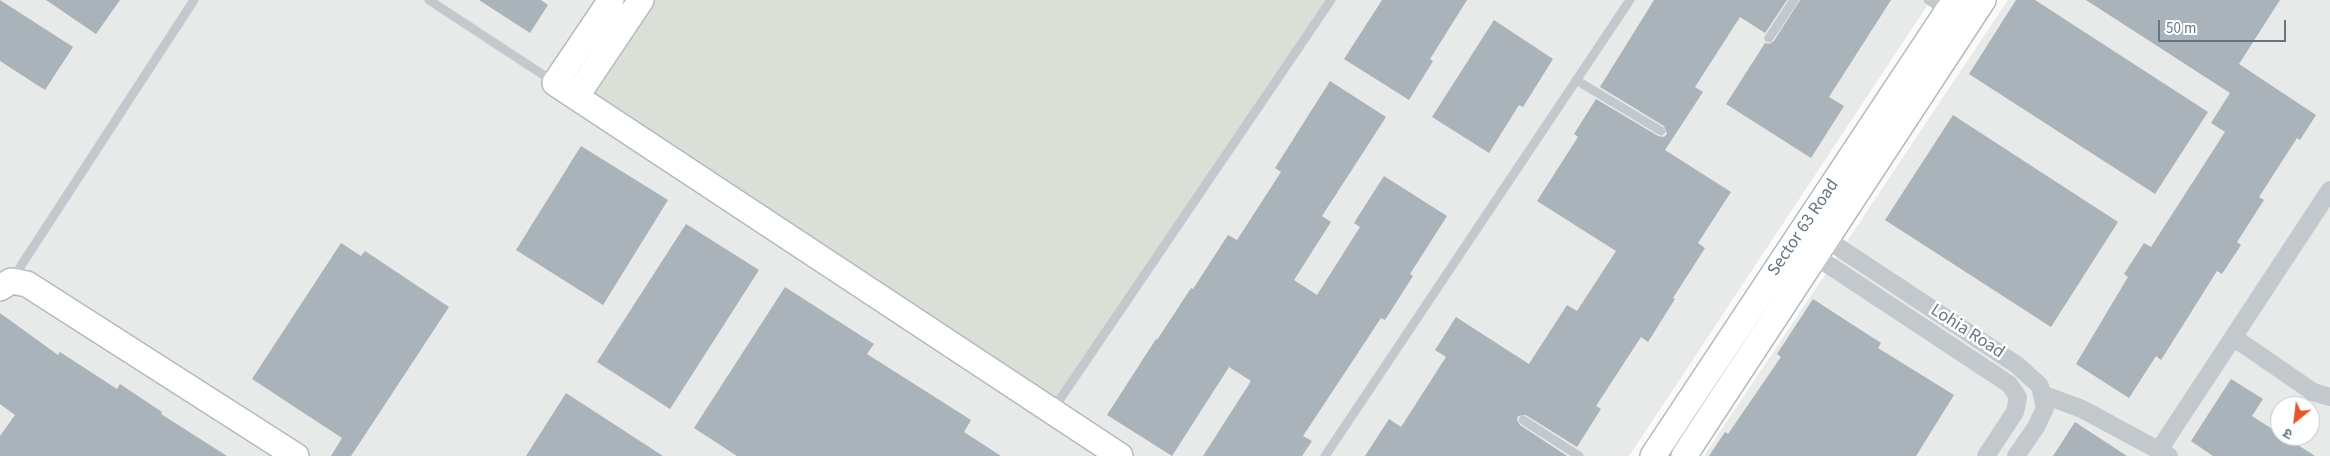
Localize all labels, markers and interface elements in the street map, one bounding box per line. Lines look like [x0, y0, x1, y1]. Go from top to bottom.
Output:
scale bar [2160, 10, 2288, 42]
text: 50 m [2166, 18, 2196, 39]
street label: Sector 63 Road [1764, 175, 1844, 281]
street label: Lohia Road [1926, 300, 2008, 364]
north arrow [2270, 396, 2320, 446]
text: उ [2280, 423, 2297, 444]

